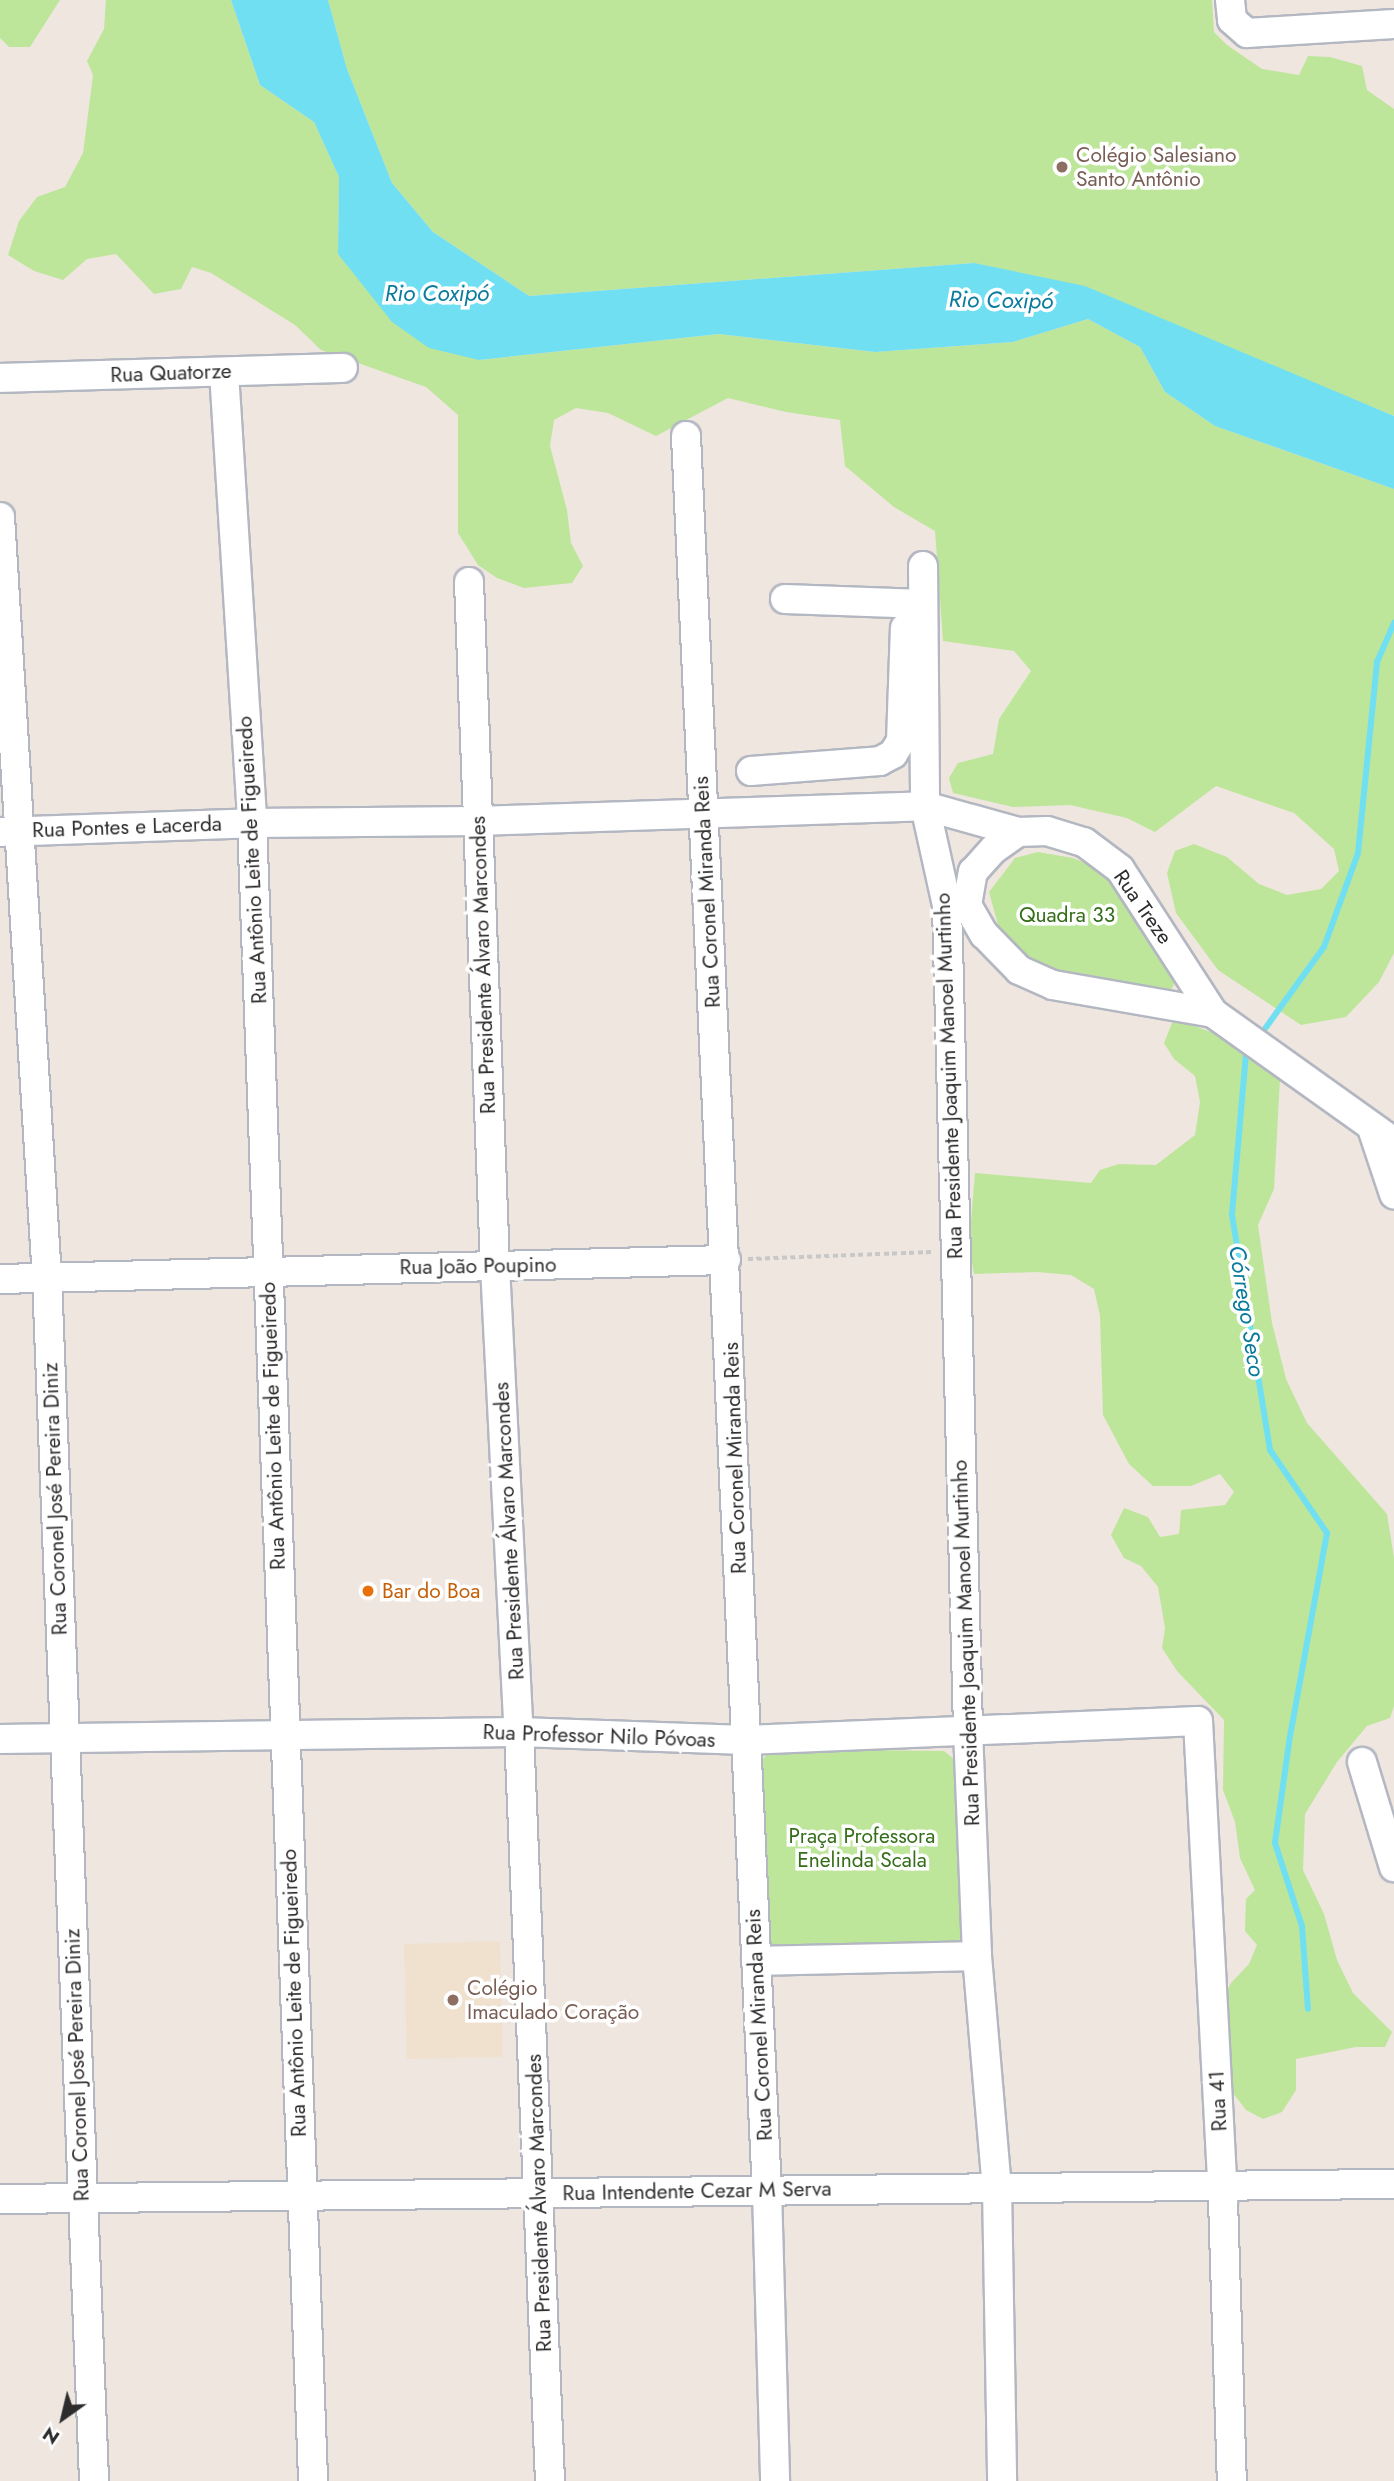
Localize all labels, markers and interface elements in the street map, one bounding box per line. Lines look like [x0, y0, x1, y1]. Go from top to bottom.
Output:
place label: Colégio Salesiano Santo Antônio [1076, 142, 1236, 192]
marker: Colégio Salesiano Santo Antônio [1054, 159, 1070, 175]
water label: Rio Coxipó [385, 279, 489, 307]
water label: Rio Coxipó [948, 285, 1054, 315]
street label: Rua Quatorze [110, 358, 232, 388]
street label: Rua Antônio Leite de Figueiredo [232, 715, 272, 1005]
street label: Rua Coronel Miranda Reis [688, 775, 726, 1009]
street label: Rua Pontes e Lacerda [32, 811, 222, 843]
street label: Rua Presidente Álvaro Marcondes [465, 815, 501, 1115]
street label: Rua Treze [1108, 865, 1178, 949]
street label: Rua Presidente Joaquim Manoel Murtinho [930, 892, 968, 1260]
park label: Quadra 33 [1019, 902, 1115, 928]
water label: Córrego Seco [1223, 1243, 1271, 1379]
street label: Rua João Poupino [399, 1252, 557, 1280]
street label: Rua Antônio Leite de Figueiredo [255, 1282, 291, 1570]
street label: Rua Coronel Miranda Reis [718, 1342, 752, 1574]
street label: Rua Coronel José Pereira Diniz [38, 1362, 72, 1636]
street label: Rua Presidente Álvaro Marcondes [489, 1381, 529, 1681]
street label: Rua Presidente Joaquim Manoel Murtinho [947, 1459, 985, 1827]
place label: Bar do Boa [382, 1578, 480, 1604]
marker: Bar do Boa [360, 1583, 376, 1599]
street label: Rua Professor Nilo Póvoas [482, 1719, 716, 1753]
park label: Praça Professora Enelinda Scala [789, 1823, 935, 1873]
street label: Rua Antônio Leite de Figueiredo [276, 1849, 312, 2137]
street label: Rua Coronel Miranda Reis [740, 1908, 778, 2142]
street label: Rua Coronel José Pereira Diniz [60, 1928, 94, 2202]
place label: Colégio Imaculado Coração [467, 1975, 639, 2025]
marker: Colégio Imaculado Coração [445, 1992, 461, 2008]
street label: Rua Presidente Álvaro Marcondes [521, 2053, 557, 2353]
street label: Rua 41 [1204, 2070, 1232, 2132]
street label: Rua Intendente Cezar M Serva [562, 2176, 832, 2206]
north arrow [28, 2383, 98, 2453]
text: N [37, 2420, 65, 2451]

